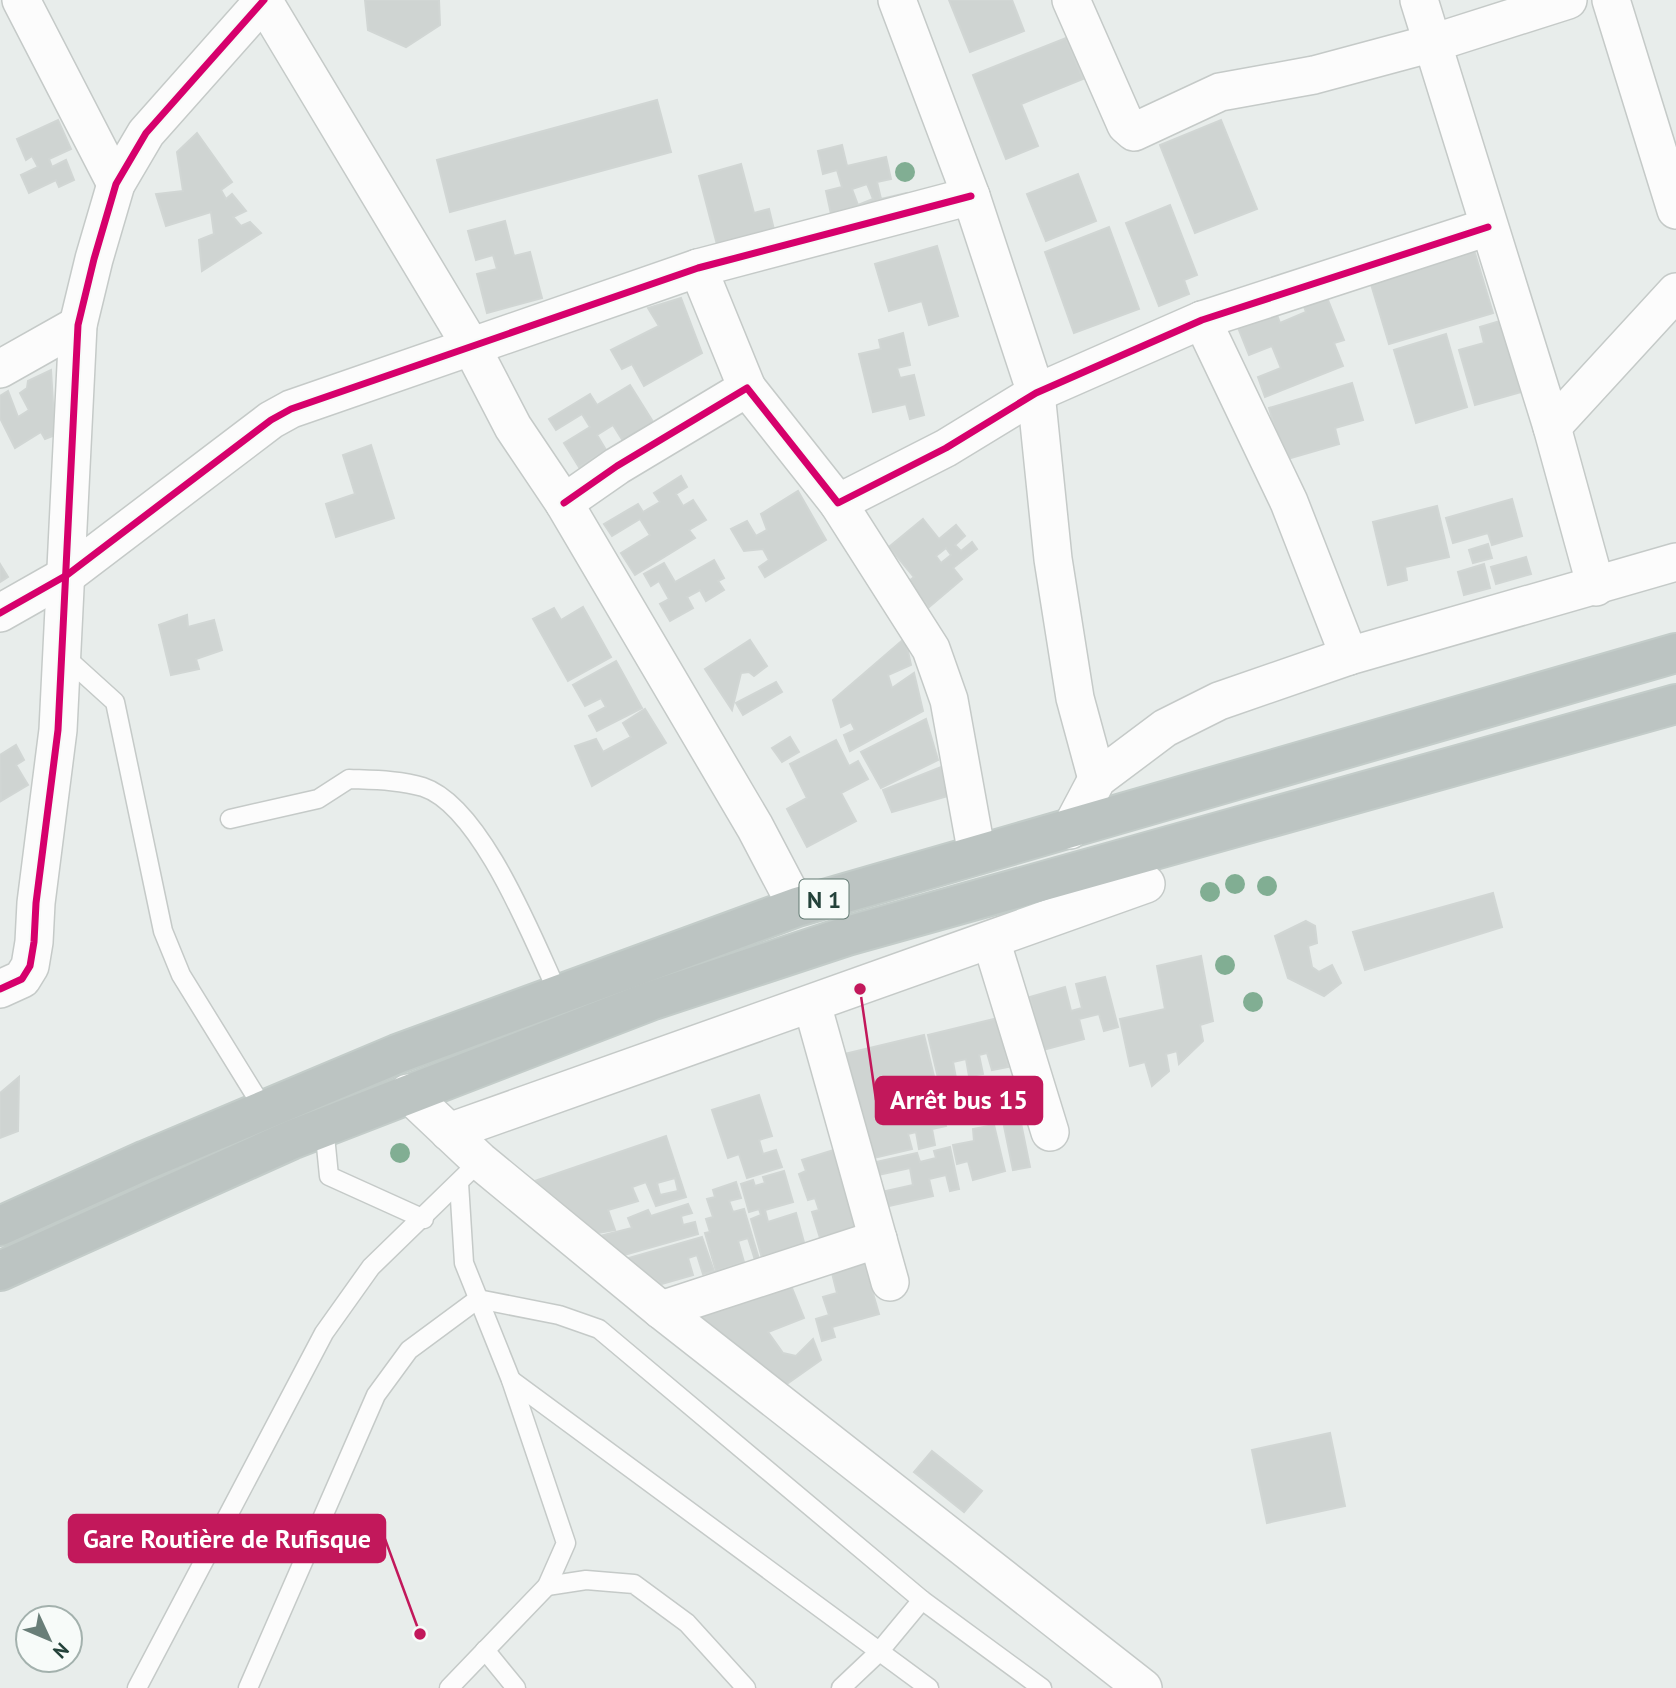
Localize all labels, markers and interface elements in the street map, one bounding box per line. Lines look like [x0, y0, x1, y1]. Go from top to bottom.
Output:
road number: N 1 [800, 879, 848, 918]
callout: Arrêt bus 15 [876, 1077, 1042, 1124]
text: Arrêt bus 15 [890, 1083, 1028, 1116]
callout: Gare Routière de Rufisque [69, 1515, 385, 1562]
text: Gare Routière de Rufisque [83, 1522, 371, 1555]
north arrow [14, 1604, 84, 1674]
text: N [48, 1638, 74, 1664]

